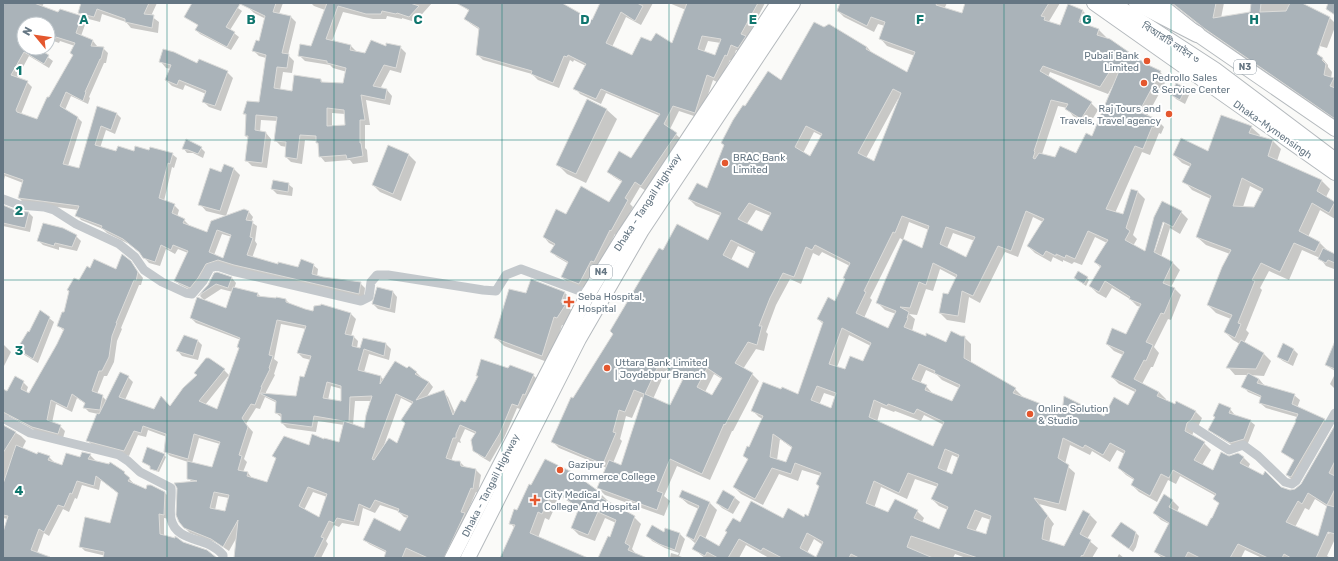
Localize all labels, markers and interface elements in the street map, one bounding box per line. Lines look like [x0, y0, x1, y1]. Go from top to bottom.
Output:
text: A [79, 12, 89, 27]
text: B [246, 12, 256, 27]
text: C [413, 12, 423, 27]
text: D [580, 12, 590, 27]
text: E [749, 12, 757, 27]
text: F [916, 12, 924, 27]
text: G [1082, 12, 1092, 27]
text: H [1249, 12, 1259, 27]
north arrow [16, 16, 56, 56]
street label: বিআরটি লাইন ৩ [1138, 19, 1202, 66]
text: N [20, 25, 35, 38]
place label: Pubali Bank Limited [1084, 50, 1140, 74]
marker: Pubali Bank Limited [1142, 56, 1152, 66]
road number: N3 [1234, 60, 1256, 74]
text: 1 [16, 63, 22, 78]
place label: Pedrollo Sales & Service Center [1152, 72, 1230, 96]
marker: Pedrollo Sales & Service Center [1139, 78, 1149, 88]
street label: Dhaka-Mymensingh [1231, 98, 1314, 162]
place label: Raj Tours and Travels, Travel agency [1060, 103, 1161, 127]
marker: Raj Tours and Travels, Travel agency [1164, 109, 1174, 119]
street label: Dhaka - Tangail Highway [612, 151, 684, 254]
place label: BRAC Bank Limited [733, 152, 786, 176]
marker: BRAC Bank Limited [720, 158, 730, 168]
text: 2 [15, 203, 23, 218]
road number: N4 [590, 265, 612, 279]
place label: Seba Hospital, Hospital [578, 291, 644, 315]
marker: Seba Hospital, Hospital [563, 296, 575, 308]
text: 3 [15, 343, 24, 358]
place label: Uttara Bank Limited | Joydebpur Branch [615, 357, 708, 381]
marker: Uttara Bank Limited | Joydebpur Branch [602, 363, 612, 373]
place label: Online Solution & Studio [1038, 403, 1108, 427]
marker: Online Solution & Studio [1025, 409, 1035, 419]
street label: Dhaka - Tangail Highway [460, 431, 522, 539]
place label: Gazipur Commerce College [568, 459, 656, 483]
marker: Gazipur Commerce College [555, 465, 565, 475]
text: 4 [15, 483, 24, 498]
place label: City Medical College And Hospital [544, 489, 640, 513]
marker: City Medical College And Hospital [529, 494, 541, 506]

